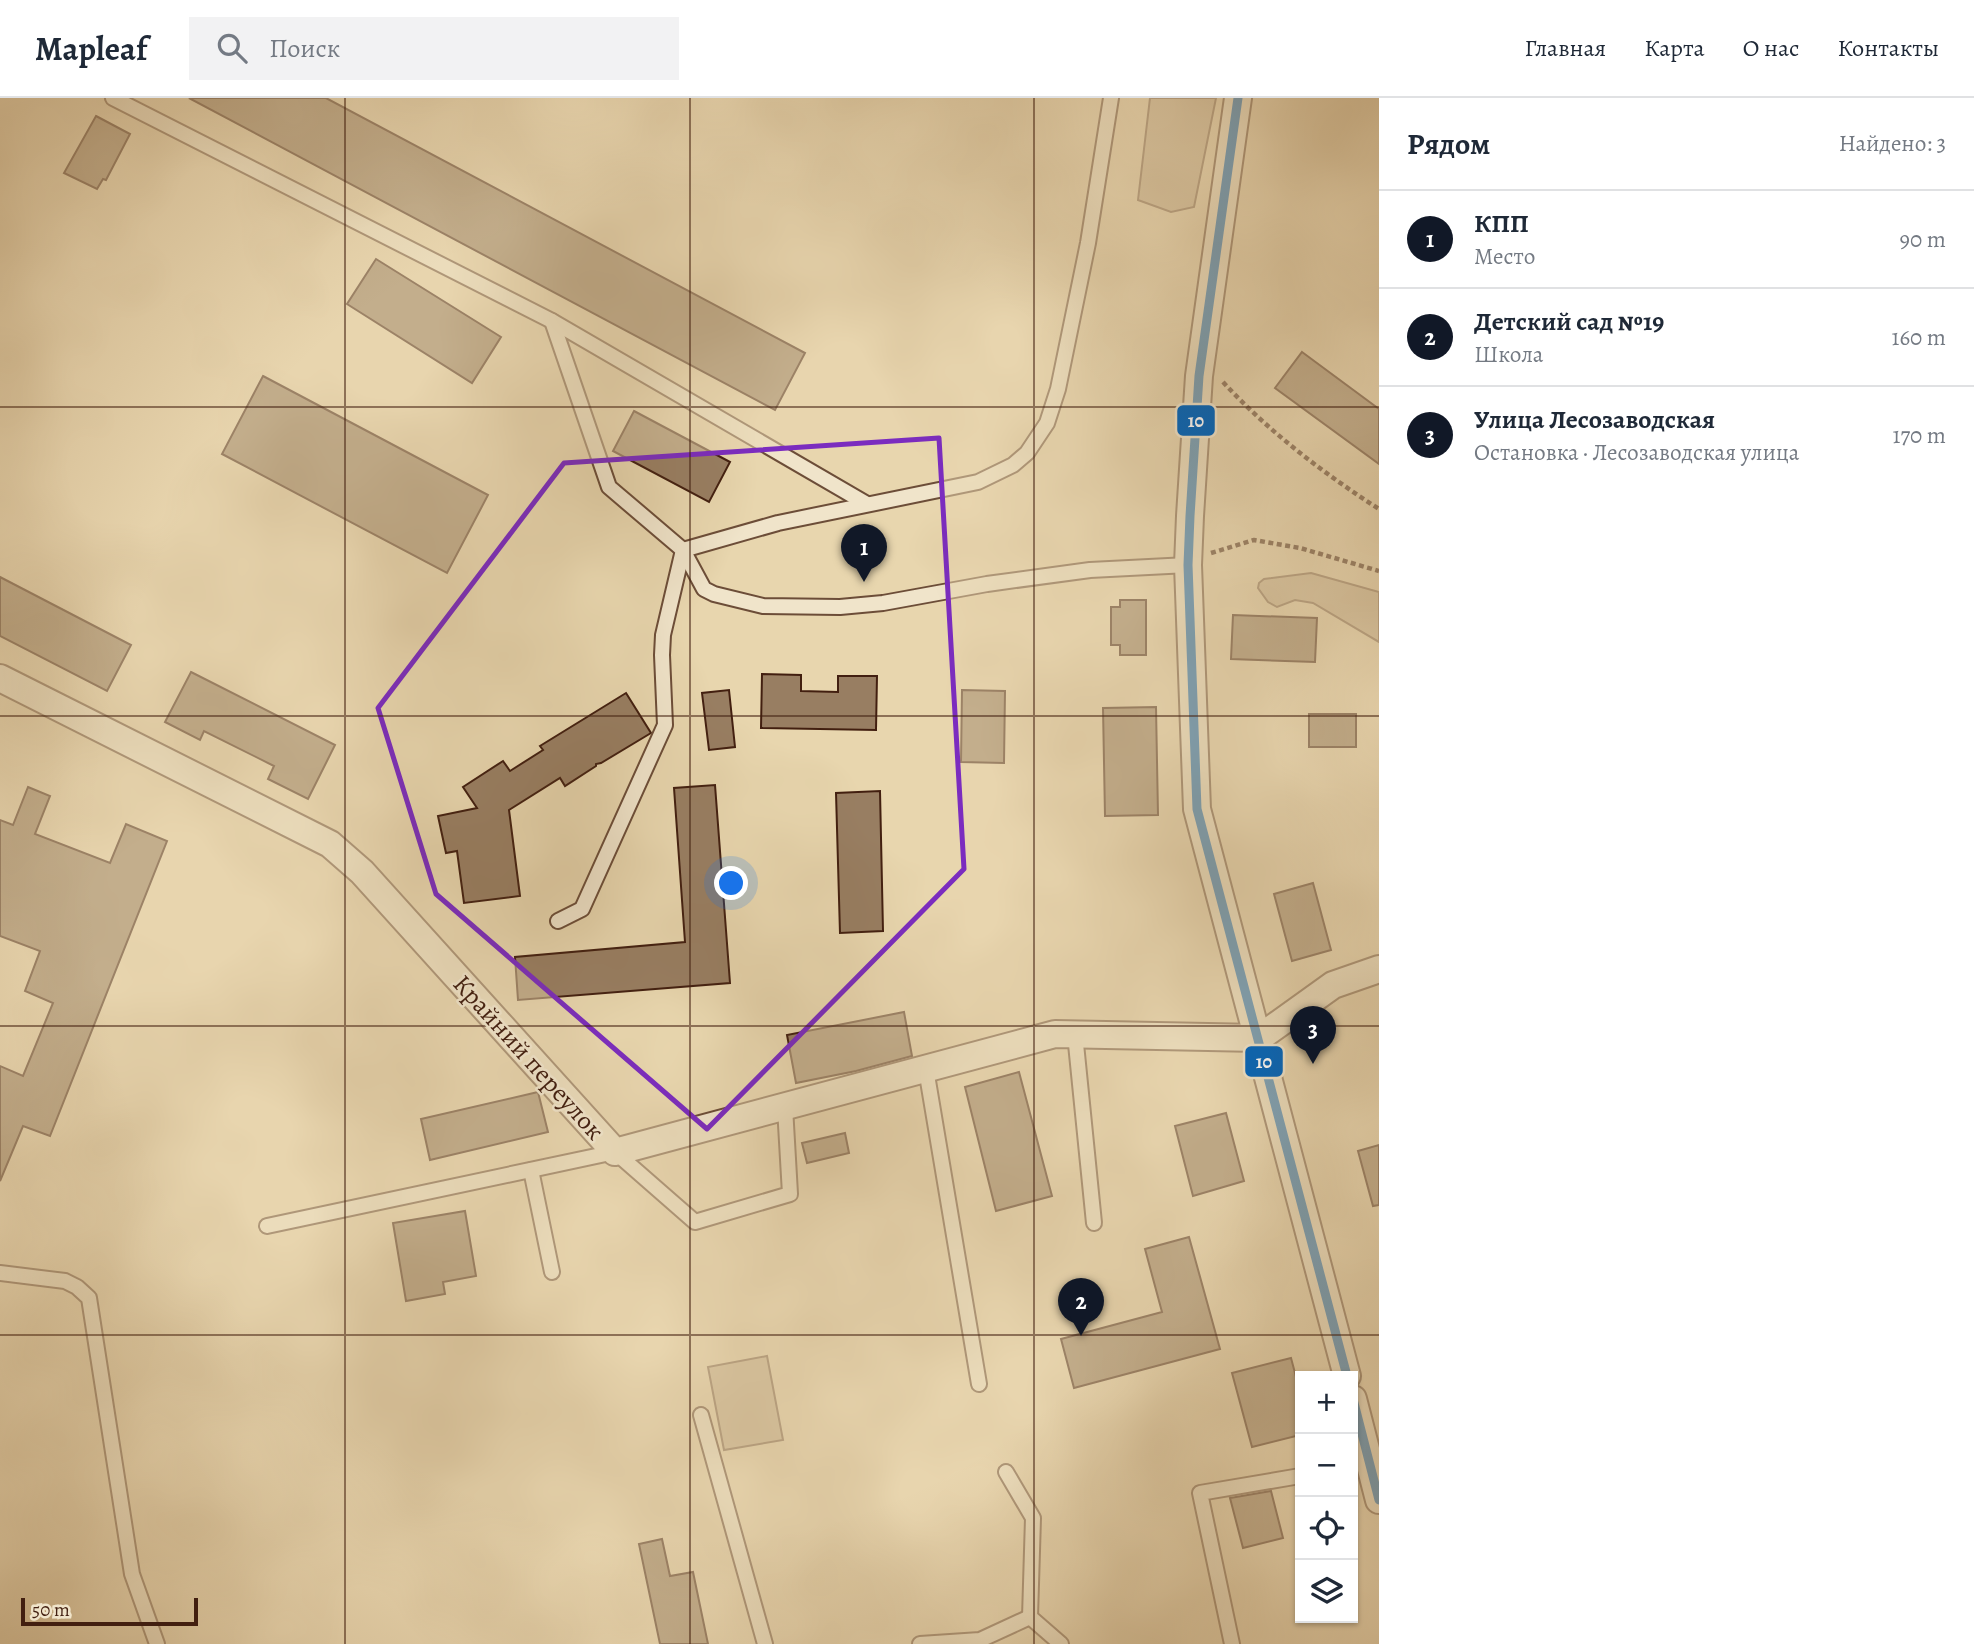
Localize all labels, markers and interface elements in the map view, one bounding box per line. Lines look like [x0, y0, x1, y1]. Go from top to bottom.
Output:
search box [189, 17, 679, 80]
text: Mapleaf [35, 26, 147, 71]
icon: search [213, 29, 251, 67]
text: Поиск [269, 31, 340, 66]
text: Главная [1525, 32, 1606, 64]
text: Карта [1644, 32, 1705, 64]
text: О нас [1743, 32, 1799, 64]
text: Контакты [1837, 32, 1939, 64]
text: Рядом [1407, 124, 1490, 164]
text: Найдено: 3 [1839, 128, 1946, 159]
text: КПП [1474, 206, 1529, 241]
text: 1 [1426, 224, 1434, 255]
text: 90 m [1900, 224, 1946, 255]
text: Место [1474, 241, 1535, 272]
text: Детский сад №19 [1474, 304, 1664, 339]
text: 2 [1424, 322, 1436, 353]
text: 160 m [1892, 322, 1946, 353]
text: Школа [1474, 339, 1543, 370]
text: Улица Лесозаводская [1474, 402, 1715, 437]
line badge: 10 [1176, 404, 1216, 437]
text: 10 [1188, 408, 1205, 434]
text: 3 [1425, 420, 1435, 451]
text: 170 m [1893, 420, 1946, 451]
text: Остановка · Лесозаводская улица [1474, 437, 1799, 468]
pin: 1 [841, 524, 887, 582]
your location [714, 866, 748, 900]
street label: Крайний переулок [445, 967, 612, 1148]
pin: 3 [1290, 1006, 1336, 1064]
line badge: 10 [1244, 1045, 1284, 1078]
text: 10 [1256, 1049, 1273, 1075]
pin: 2 [1058, 1278, 1104, 1336]
map controls [1295, 1371, 1358, 1623]
button: + [1295, 1371, 1358, 1434]
button: − [1295, 1434, 1358, 1497]
button: locate [1295, 1497, 1358, 1560]
button: layers [1295, 1560, 1358, 1623]
scale bar [21, 1595, 198, 1627]
text: 50 m [32, 1597, 70, 1623]

